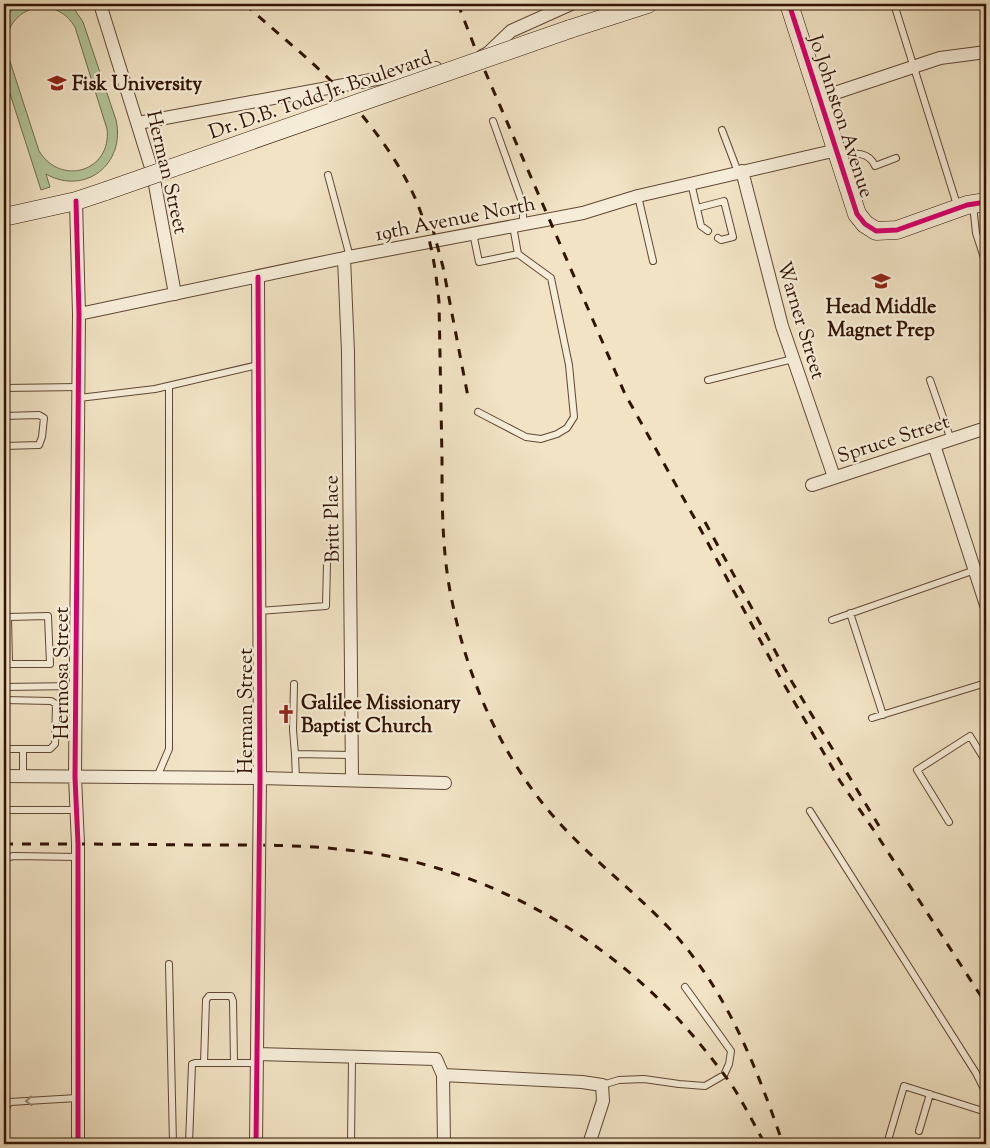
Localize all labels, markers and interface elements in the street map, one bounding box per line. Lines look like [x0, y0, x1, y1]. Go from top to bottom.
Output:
street label: Jo Johnston Avenue [799, 31, 880, 202]
street label: Dr. D.B. Todd Jr. Boulevard [205, 45, 436, 148]
place label: Fisk University [72, 71, 202, 100]
school or university icon: Fisk University [46, 72, 68, 94]
street label: Herman Street [137, 108, 194, 237]
street label: 19th Avenue North [373, 191, 538, 250]
street label: Warner Street [768, 258, 831, 383]
school or university icon: Head Middle Magnet Prep [870, 270, 892, 292]
place label: Head Middle Magnet Prep [826, 294, 936, 346]
street label: Spruce Street [834, 409, 954, 472]
street label: Britt Place [318, 475, 349, 563]
street label: Hermosa Street [49, 606, 78, 739]
street label: Herman Street [233, 648, 262, 774]
place label: Galilee Missionary Baptist Church [301, 690, 461, 742]
church icon: Galilee Missionary Baptist Church [275, 703, 297, 725]
one-way arrow [24, 1095, 32, 1106]

